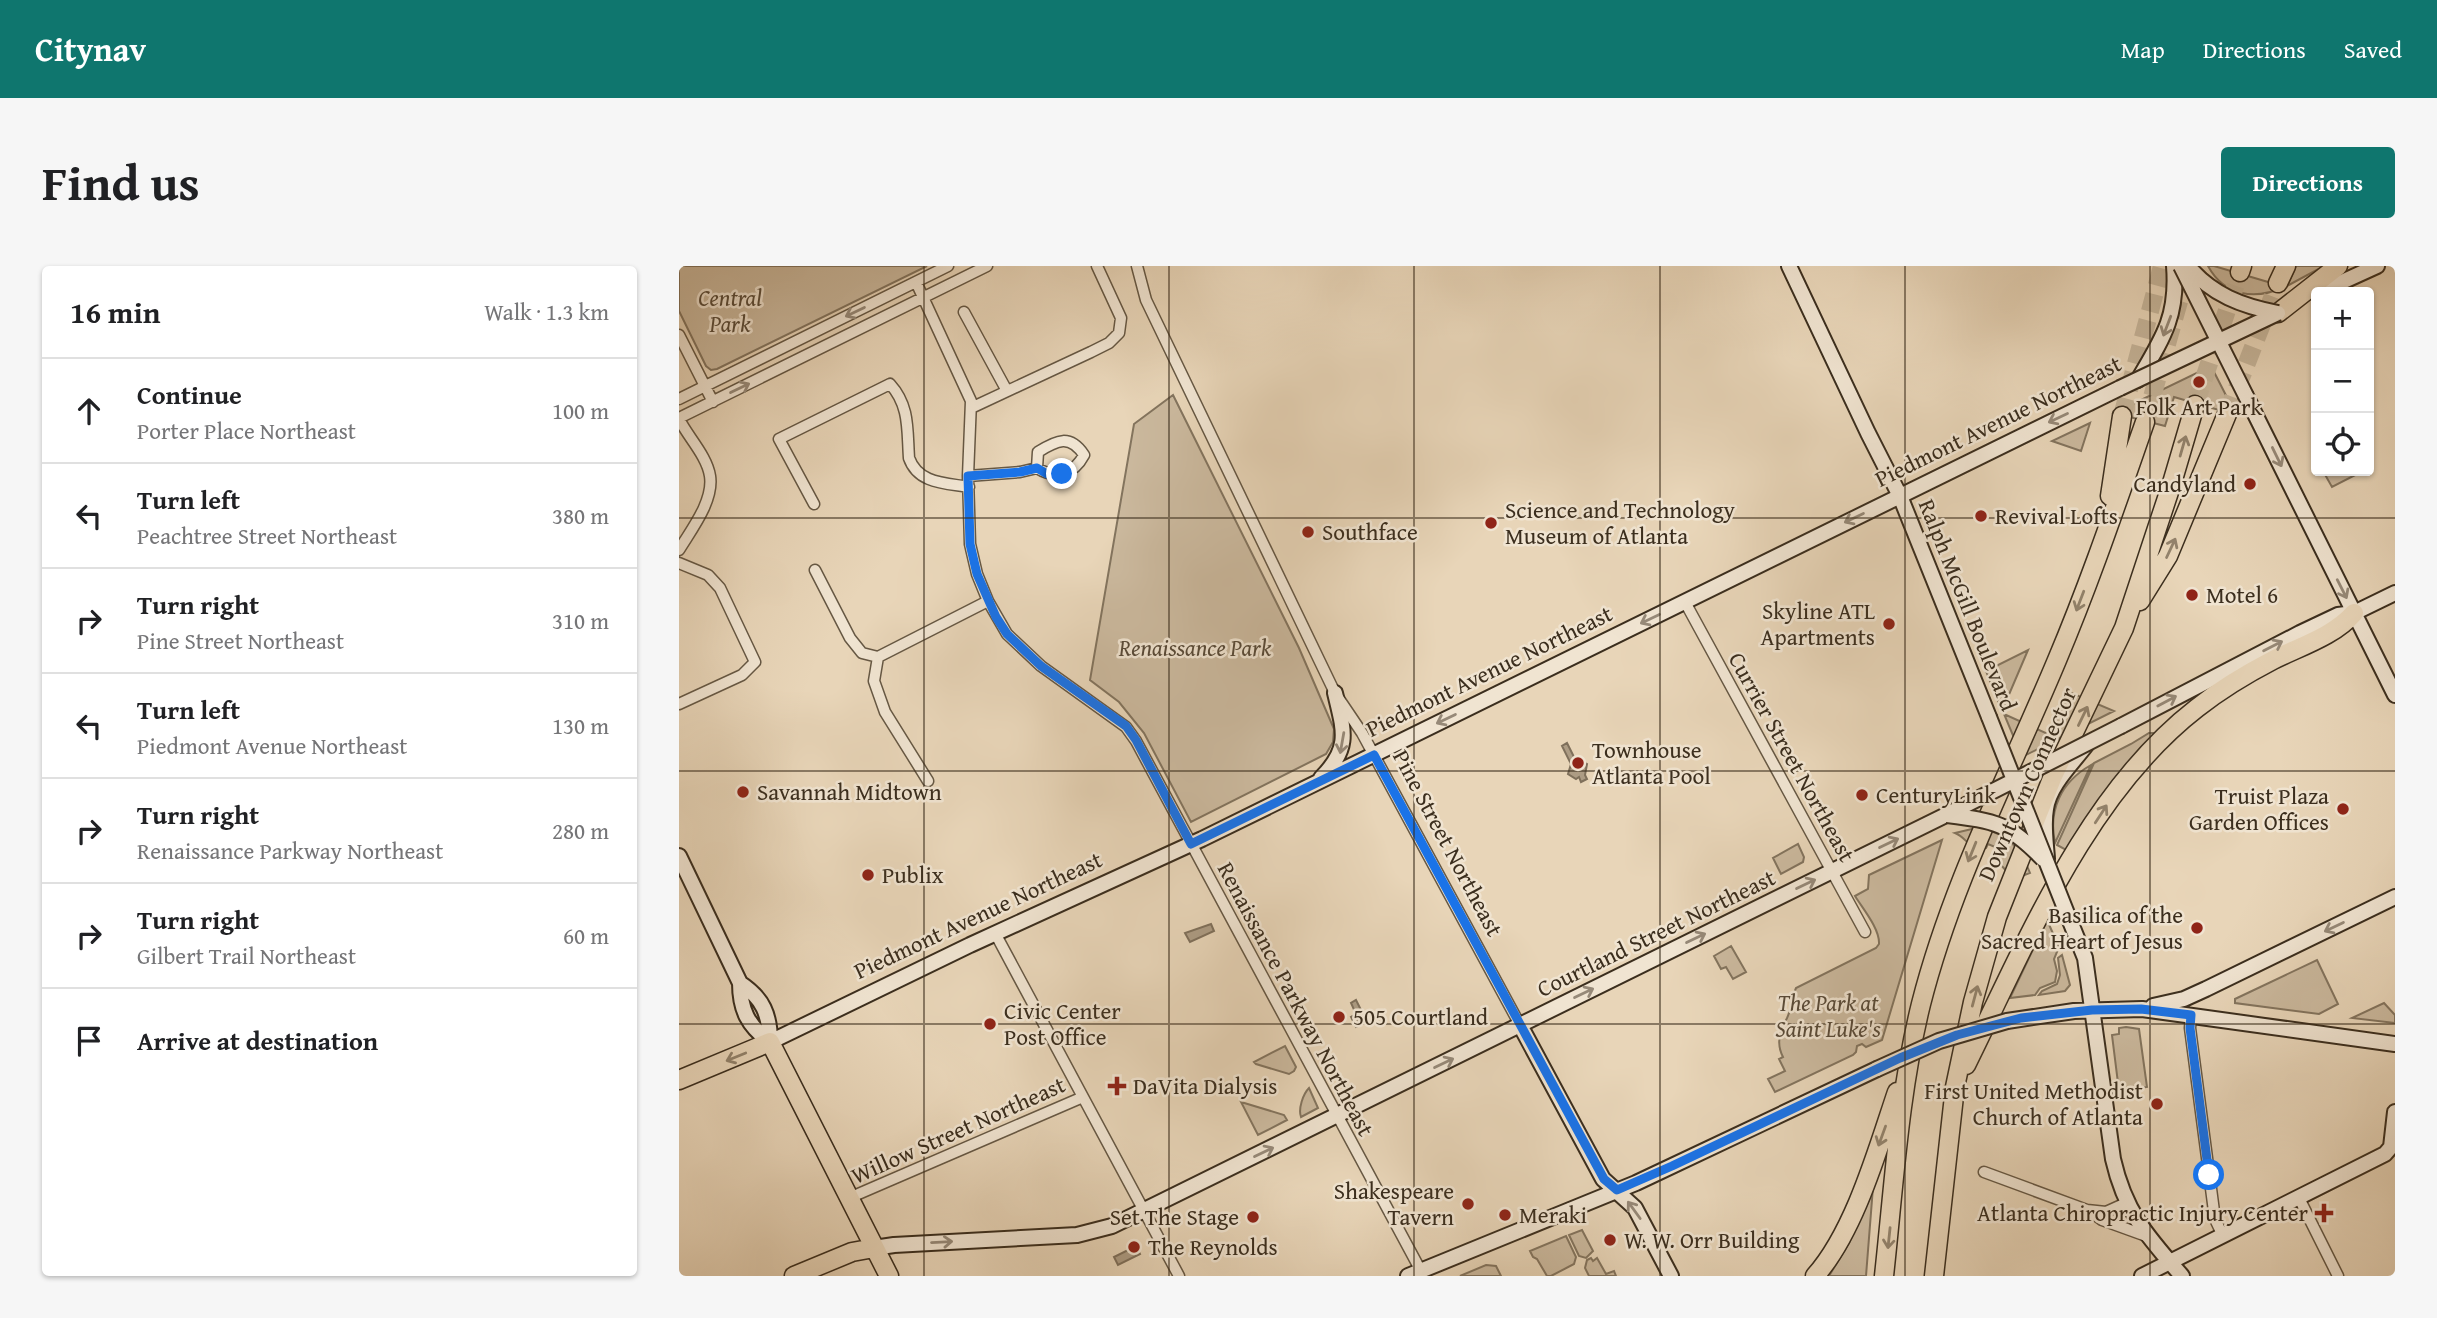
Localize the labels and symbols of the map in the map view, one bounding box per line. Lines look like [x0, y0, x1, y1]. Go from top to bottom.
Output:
park label: Central Park [698, 281, 762, 340]
one-way arrow [845, 305, 866, 319]
one-way arrow [2160, 315, 2173, 336]
street label: Piedmont Avenue Northeast [1869, 346, 2127, 495]
marker: Folk Art Park [2191, 374, 2207, 390]
one-way arrow [729, 381, 750, 395]
place label: Folk Art Park [2136, 390, 2262, 423]
one-way arrow [2048, 412, 2069, 425]
one-way arrow [2177, 436, 2190, 458]
one-way arrow [2270, 446, 2284, 467]
route end [1046, 458, 1077, 489]
place label: Candyland [2133, 467, 2237, 500]
marker: Candyland [2242, 476, 2258, 492]
place label: Science and Technology Museum of Atlanta [1505, 493, 1736, 552]
street label: Ralph McGill Boulevard [1911, 494, 2026, 716]
place label: Revival Lofts [1995, 499, 2118, 532]
marker: Revival Lofts [1973, 508, 1989, 524]
one-way arrow [1844, 512, 1865, 526]
place label: Southface [1322, 515, 1418, 548]
marker: Science and Technology Museum of Atlanta [1483, 515, 1499, 531]
marker: Southface [1300, 524, 1316, 540]
one-way arrow [2165, 538, 2178, 559]
place label: Motel 6 [2206, 578, 2278, 611]
one-way arrow [2336, 578, 2350, 599]
marker: Motel 6 [2184, 587, 2200, 603]
one-way arrow [2072, 590, 2085, 612]
place label: Skyline ATL Apartments [1760, 594, 1875, 653]
street label: Piedmont Avenue Northeast [1360, 596, 1618, 745]
one-way arrow [1640, 612, 1661, 626]
marker: Skyline ATL Apartments [1881, 616, 1897, 632]
park label: Renaissance Park [1118, 631, 1272, 664]
one-way arrow [2263, 639, 2283, 653]
street label: Currier Street Northeast [1721, 646, 1864, 868]
street label: Downtown Connector [1969, 681, 2084, 886]
one-way arrow [2156, 694, 2177, 707]
one-way arrow [2076, 706, 2090, 727]
one-way arrow [1436, 713, 1457, 727]
one-way arrow [1335, 731, 1348, 753]
place label: Townhouse Atlanta Pool [1592, 733, 1711, 792]
street label: Pine Street Northeast [1385, 744, 1512, 942]
marker: Townhouse Atlanta Pool [1570, 755, 1586, 771]
place label: Savannah Midtown [757, 775, 942, 808]
place label: CenturyLink [1876, 778, 1996, 811]
place label: Truist Plaza Garden Offices [2189, 779, 2329, 838]
marker: Savannah Midtown [735, 784, 751, 800]
marker: CenturyLink [1854, 787, 1870, 803]
marker: Truist Plaza Garden Offices [2335, 801, 2351, 817]
one-way arrow [2094, 804, 2108, 824]
one-way arrow [1878, 835, 1899, 849]
one-way arrow [1965, 840, 1978, 862]
street label: Piedmont Avenue Northeast [848, 842, 1107, 987]
street label: Renaissance Parkway Northeast [1210, 856, 1383, 1142]
place label: Publix [882, 858, 944, 891]
street label: Courtland Street Northeast [1531, 860, 1780, 1005]
marker: Publix [860, 867, 876, 883]
one-way arrow [1795, 876, 1816, 890]
place label: Basilica of the Sacred Heart of Jesus [1981, 898, 2183, 957]
marker: Basilica of the Sacred Heart of Jesus [2189, 920, 2205, 936]
one-way arrow [2324, 920, 2345, 934]
one-way arrow [1685, 930, 1706, 944]
one-way arrow [1573, 986, 1594, 1000]
park label: The Park at Saint Luke's [1775, 986, 1881, 1045]
one-way arrow [1969, 986, 1982, 1008]
place label: Civic Center Post Office [1004, 994, 1121, 1053]
place label: 505 Courtland [1353, 1000, 1489, 1033]
marker: 505 Courtland [1331, 1009, 1347, 1025]
marker: Civic Center Post Office [982, 1016, 998, 1032]
one-way arrow [726, 1051, 748, 1064]
one-way arrow [1433, 1055, 1454, 1069]
street label: Willow Street Northeast [845, 1067, 1070, 1192]
place label: DaVita Dialysis [1133, 1069, 1277, 1102]
place label: First United Methodist Church of Atlanta [1924, 1074, 2143, 1133]
marker: DaVita Dialysis [1107, 1076, 1127, 1096]
marker: First United Methodist Church of Atlanta [2149, 1096, 2165, 1112]
one-way arrow [1874, 1125, 1887, 1147]
one-way arrow [1253, 1144, 1274, 1158]
route start [2193, 1159, 2224, 1190]
place label: Shakespeare Tavern [1334, 1174, 1454, 1233]
marker: Shakespeare Tavern [1460, 1196, 1476, 1212]
place label: Atlanta Chiropractic Injury Center [1977, 1196, 2309, 1229]
place label: Meraki [1519, 1198, 1587, 1231]
place label: Set The Stage [1110, 1200, 1239, 1233]
one-way arrow [1627, 1201, 1642, 1220]
marker: Atlanta Chiropractic Injury Center [2314, 1203, 2334, 1223]
marker: Meraki [1497, 1207, 1513, 1223]
marker: Set The Stage [1245, 1209, 1261, 1225]
place label: W. W. Orr Building [1624, 1223, 1800, 1256]
one-way arrow [1882, 1226, 1895, 1249]
place label: The Reynolds [1148, 1230, 1278, 1263]
marker: W. W. Orr Building [1602, 1232, 1618, 1248]
one-way arrow [931, 1236, 954, 1249]
marker: The Reynolds [1126, 1239, 1142, 1255]

